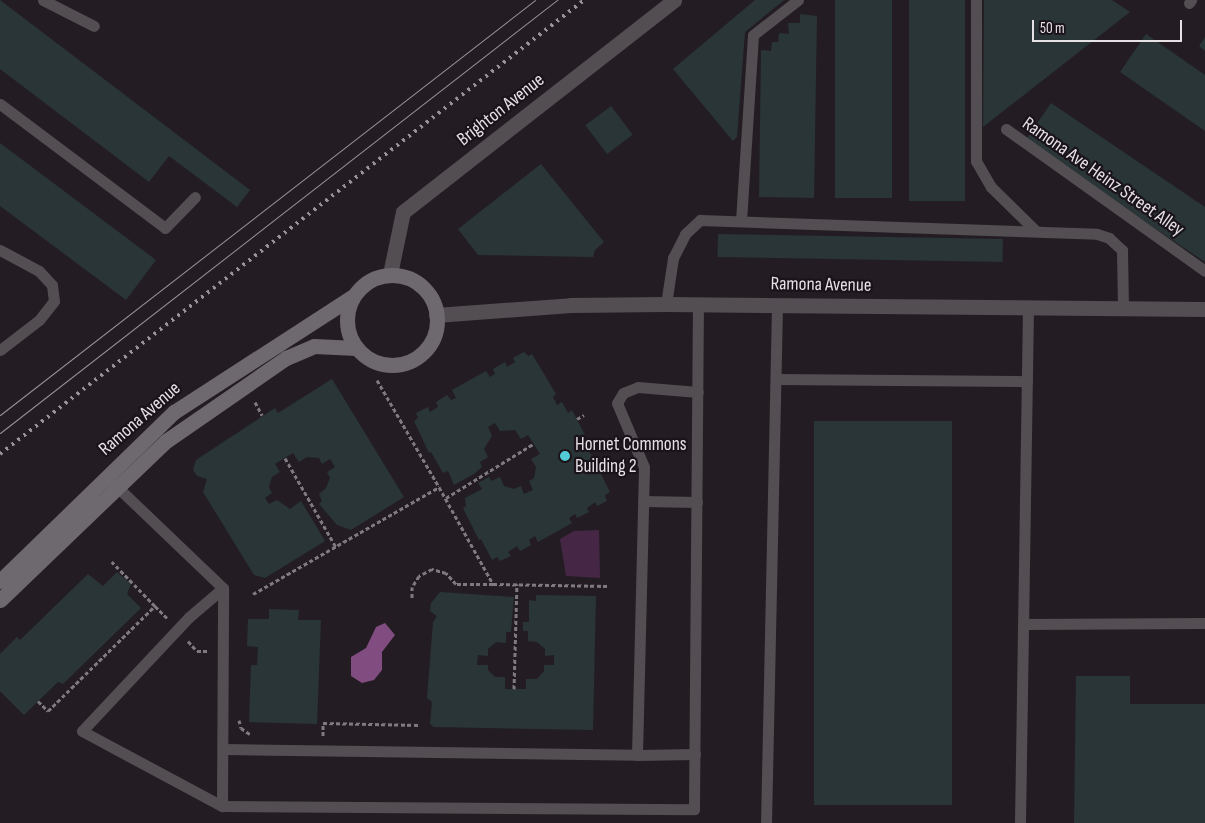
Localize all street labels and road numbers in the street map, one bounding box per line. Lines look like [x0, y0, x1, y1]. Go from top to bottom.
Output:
street label: Brighton Avenue [453, 69, 549, 151]
street label: Ramona Ave Heinz Street Alley [1018, 112, 1188, 242]
street label: Ramona Avenue [770, 273, 872, 297]
street label: Ramona Avenue [94, 377, 186, 461]

